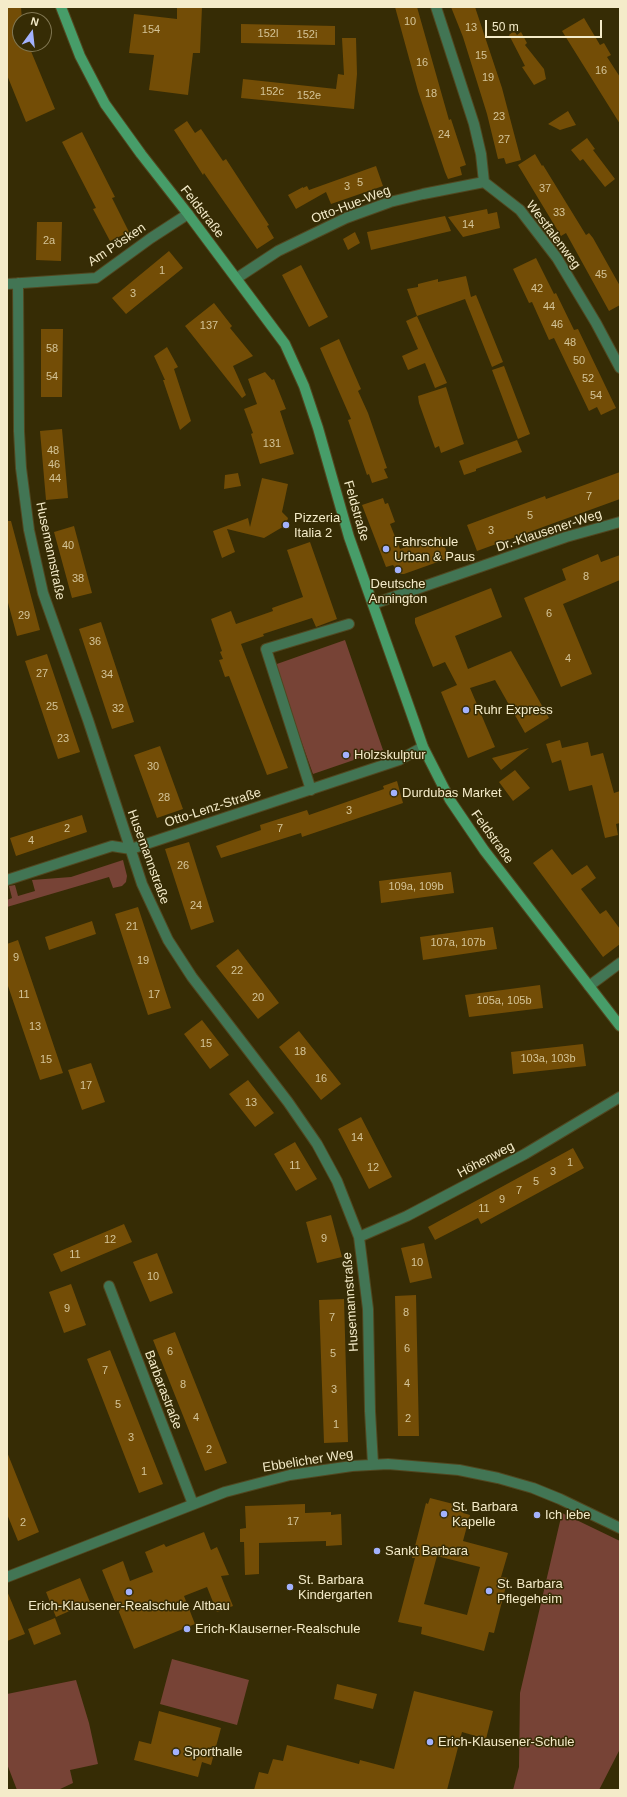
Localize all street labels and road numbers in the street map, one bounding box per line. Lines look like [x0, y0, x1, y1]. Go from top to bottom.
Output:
street label: Feldstraße [177, 183, 227, 241]
street label: Otto-Hue-Weg [309, 183, 393, 227]
street label: Westfalenweg [522, 198, 584, 272]
street label: Am Pösken [85, 220, 149, 270]
street label: Feldstraße [340, 479, 372, 543]
street label: Husemannstraße [32, 501, 68, 601]
street label: Dr.-Klausener-Weg [494, 507, 604, 555]
street label: Otto-Lenz-Straße [163, 785, 263, 831]
street label: Husemannstraße [124, 807, 172, 907]
street label: Feldstraße [467, 807, 517, 867]
street label: Höhenweg [455, 1139, 517, 1181]
street label: Husemannstraße [340, 1252, 362, 1352]
street label: Barbarastraße [141, 1348, 185, 1432]
street label: Ebbelicher Weg [262, 1446, 354, 1476]

